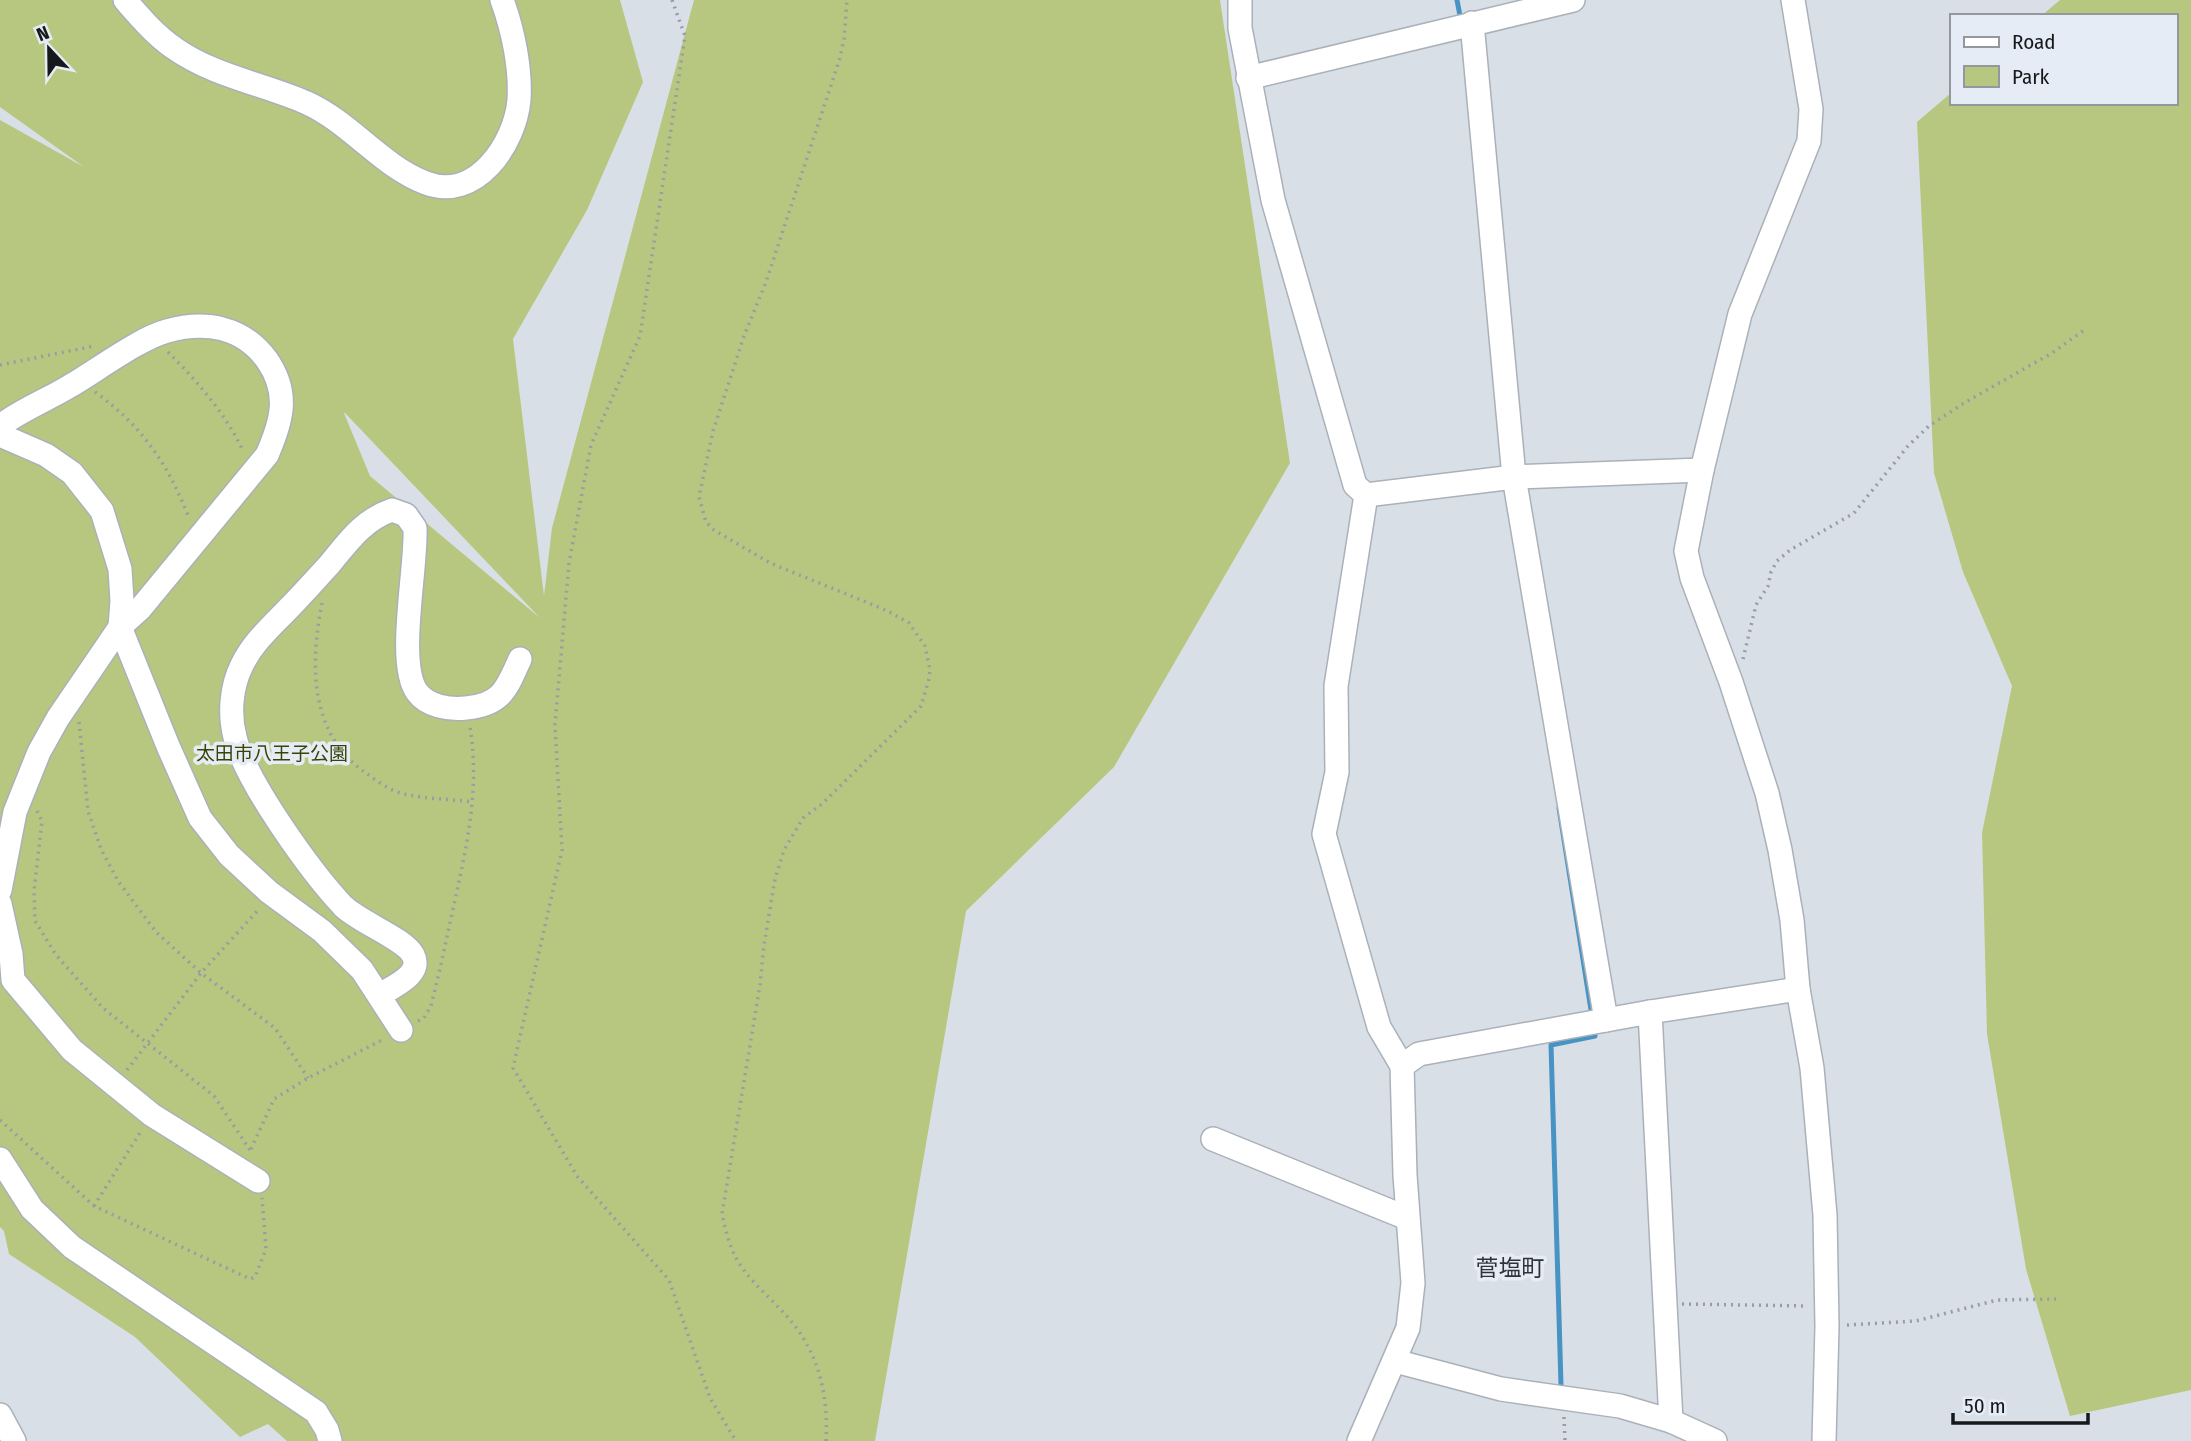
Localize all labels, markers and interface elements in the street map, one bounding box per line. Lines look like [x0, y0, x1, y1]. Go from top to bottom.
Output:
north arrow [14, 14, 84, 84]
legend [1950, 14, 2177, 105]
text: N [33, 21, 52, 46]
text: Road [2012, 29, 2056, 55]
text: Park [2012, 64, 2050, 90]
park label: 太田市八王子公園 [196, 742, 348, 765]
district label: 菅塩町 [1476, 1254, 1545, 1282]
scale bar [1953, 1382, 2088, 1426]
text: 50 m [1964, 1393, 2006, 1419]

